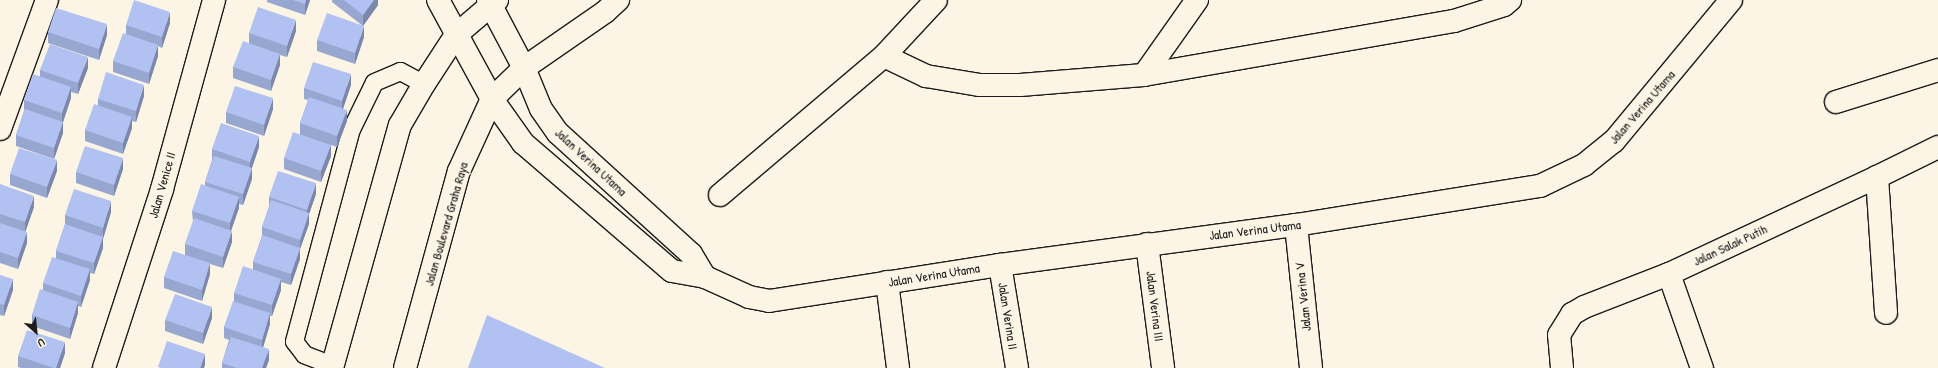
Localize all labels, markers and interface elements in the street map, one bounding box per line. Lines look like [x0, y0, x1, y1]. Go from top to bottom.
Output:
street label: Jalan Verina Utama [1606, 67, 1678, 147]
street label: Jalan Verina Utama [552, 125, 630, 199]
street label: Jalan Venice II [145, 150, 179, 220]
street label: Jalan Boulevard Graha Raya [421, 160, 471, 288]
street label: Jalan Verina Utama [1208, 217, 1302, 243]
street label: Jalan Salak Putih [1691, 221, 1769, 269]
street label: Jalan Verina Utama [887, 260, 981, 290]
street label: Jalan Verina V [1292, 262, 1314, 332]
street label: Jalan Verina III [1143, 270, 1167, 342]
street label: Jalan Verina II [995, 281, 1021, 351]
north arrow [16, 312, 56, 352]
text: U [36, 335, 47, 350]

